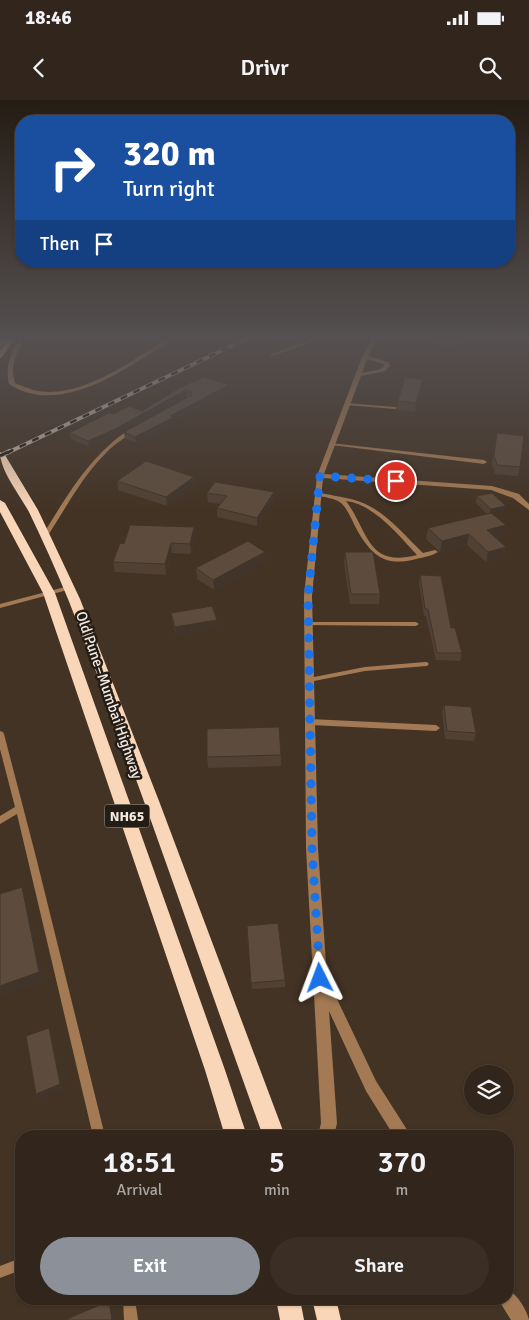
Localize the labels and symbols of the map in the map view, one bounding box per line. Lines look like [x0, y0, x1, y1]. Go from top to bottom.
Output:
pin [375, 460, 417, 502]
street label: Old Pune–Mumbai Highway [72, 609, 146, 781]
road number: NH65 [104, 804, 150, 828]
position arrow [293, 951, 345, 1003]

